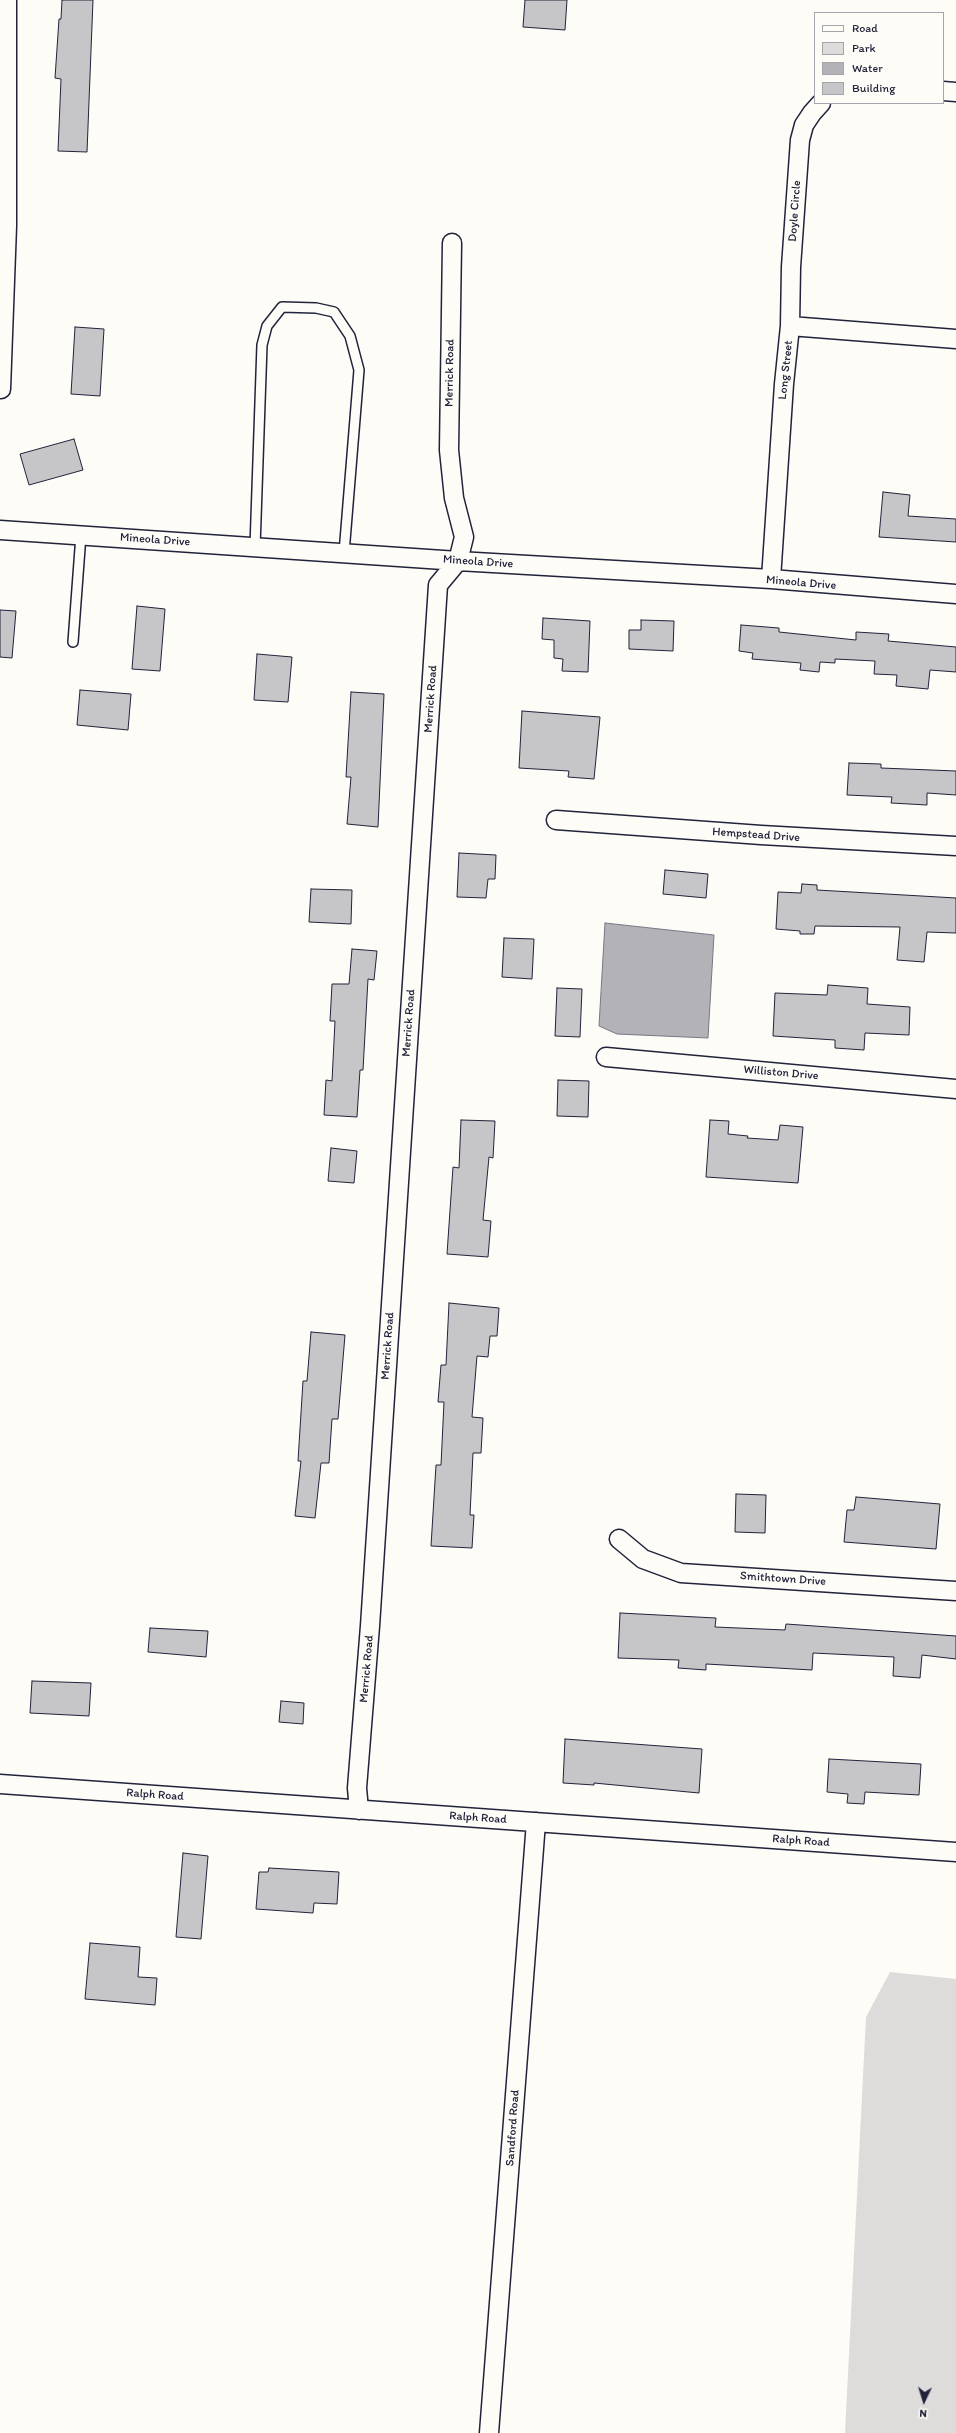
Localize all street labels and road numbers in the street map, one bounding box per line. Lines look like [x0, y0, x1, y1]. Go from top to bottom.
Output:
street label: Doyle Circle [786, 180, 804, 242]
street label: Merrick Road [442, 339, 458, 407]
street label: Long Street [776, 340, 796, 400]
street label: Mineola Drive [119, 530, 191, 550]
street label: Mineola Drive [442, 552, 514, 572]
street label: Mineola Drive [765, 573, 837, 593]
street label: Merrick Road [421, 665, 441, 733]
street label: Hempstead Drive [712, 825, 800, 845]
street label: Merrick Road [399, 989, 419, 1057]
street label: Williston Drive [743, 1063, 819, 1083]
street label: Merrick Road [378, 1312, 398, 1380]
street label: Smithtown Drive [740, 1569, 826, 1589]
street label: Merrick Road [357, 1635, 377, 1703]
street label: Ralph Road [126, 1786, 184, 1804]
street label: Ralph Road [449, 1809, 507, 1827]
street label: Ralph Road [772, 1832, 830, 1850]
street label: Sandford Road [503, 2089, 523, 2167]

